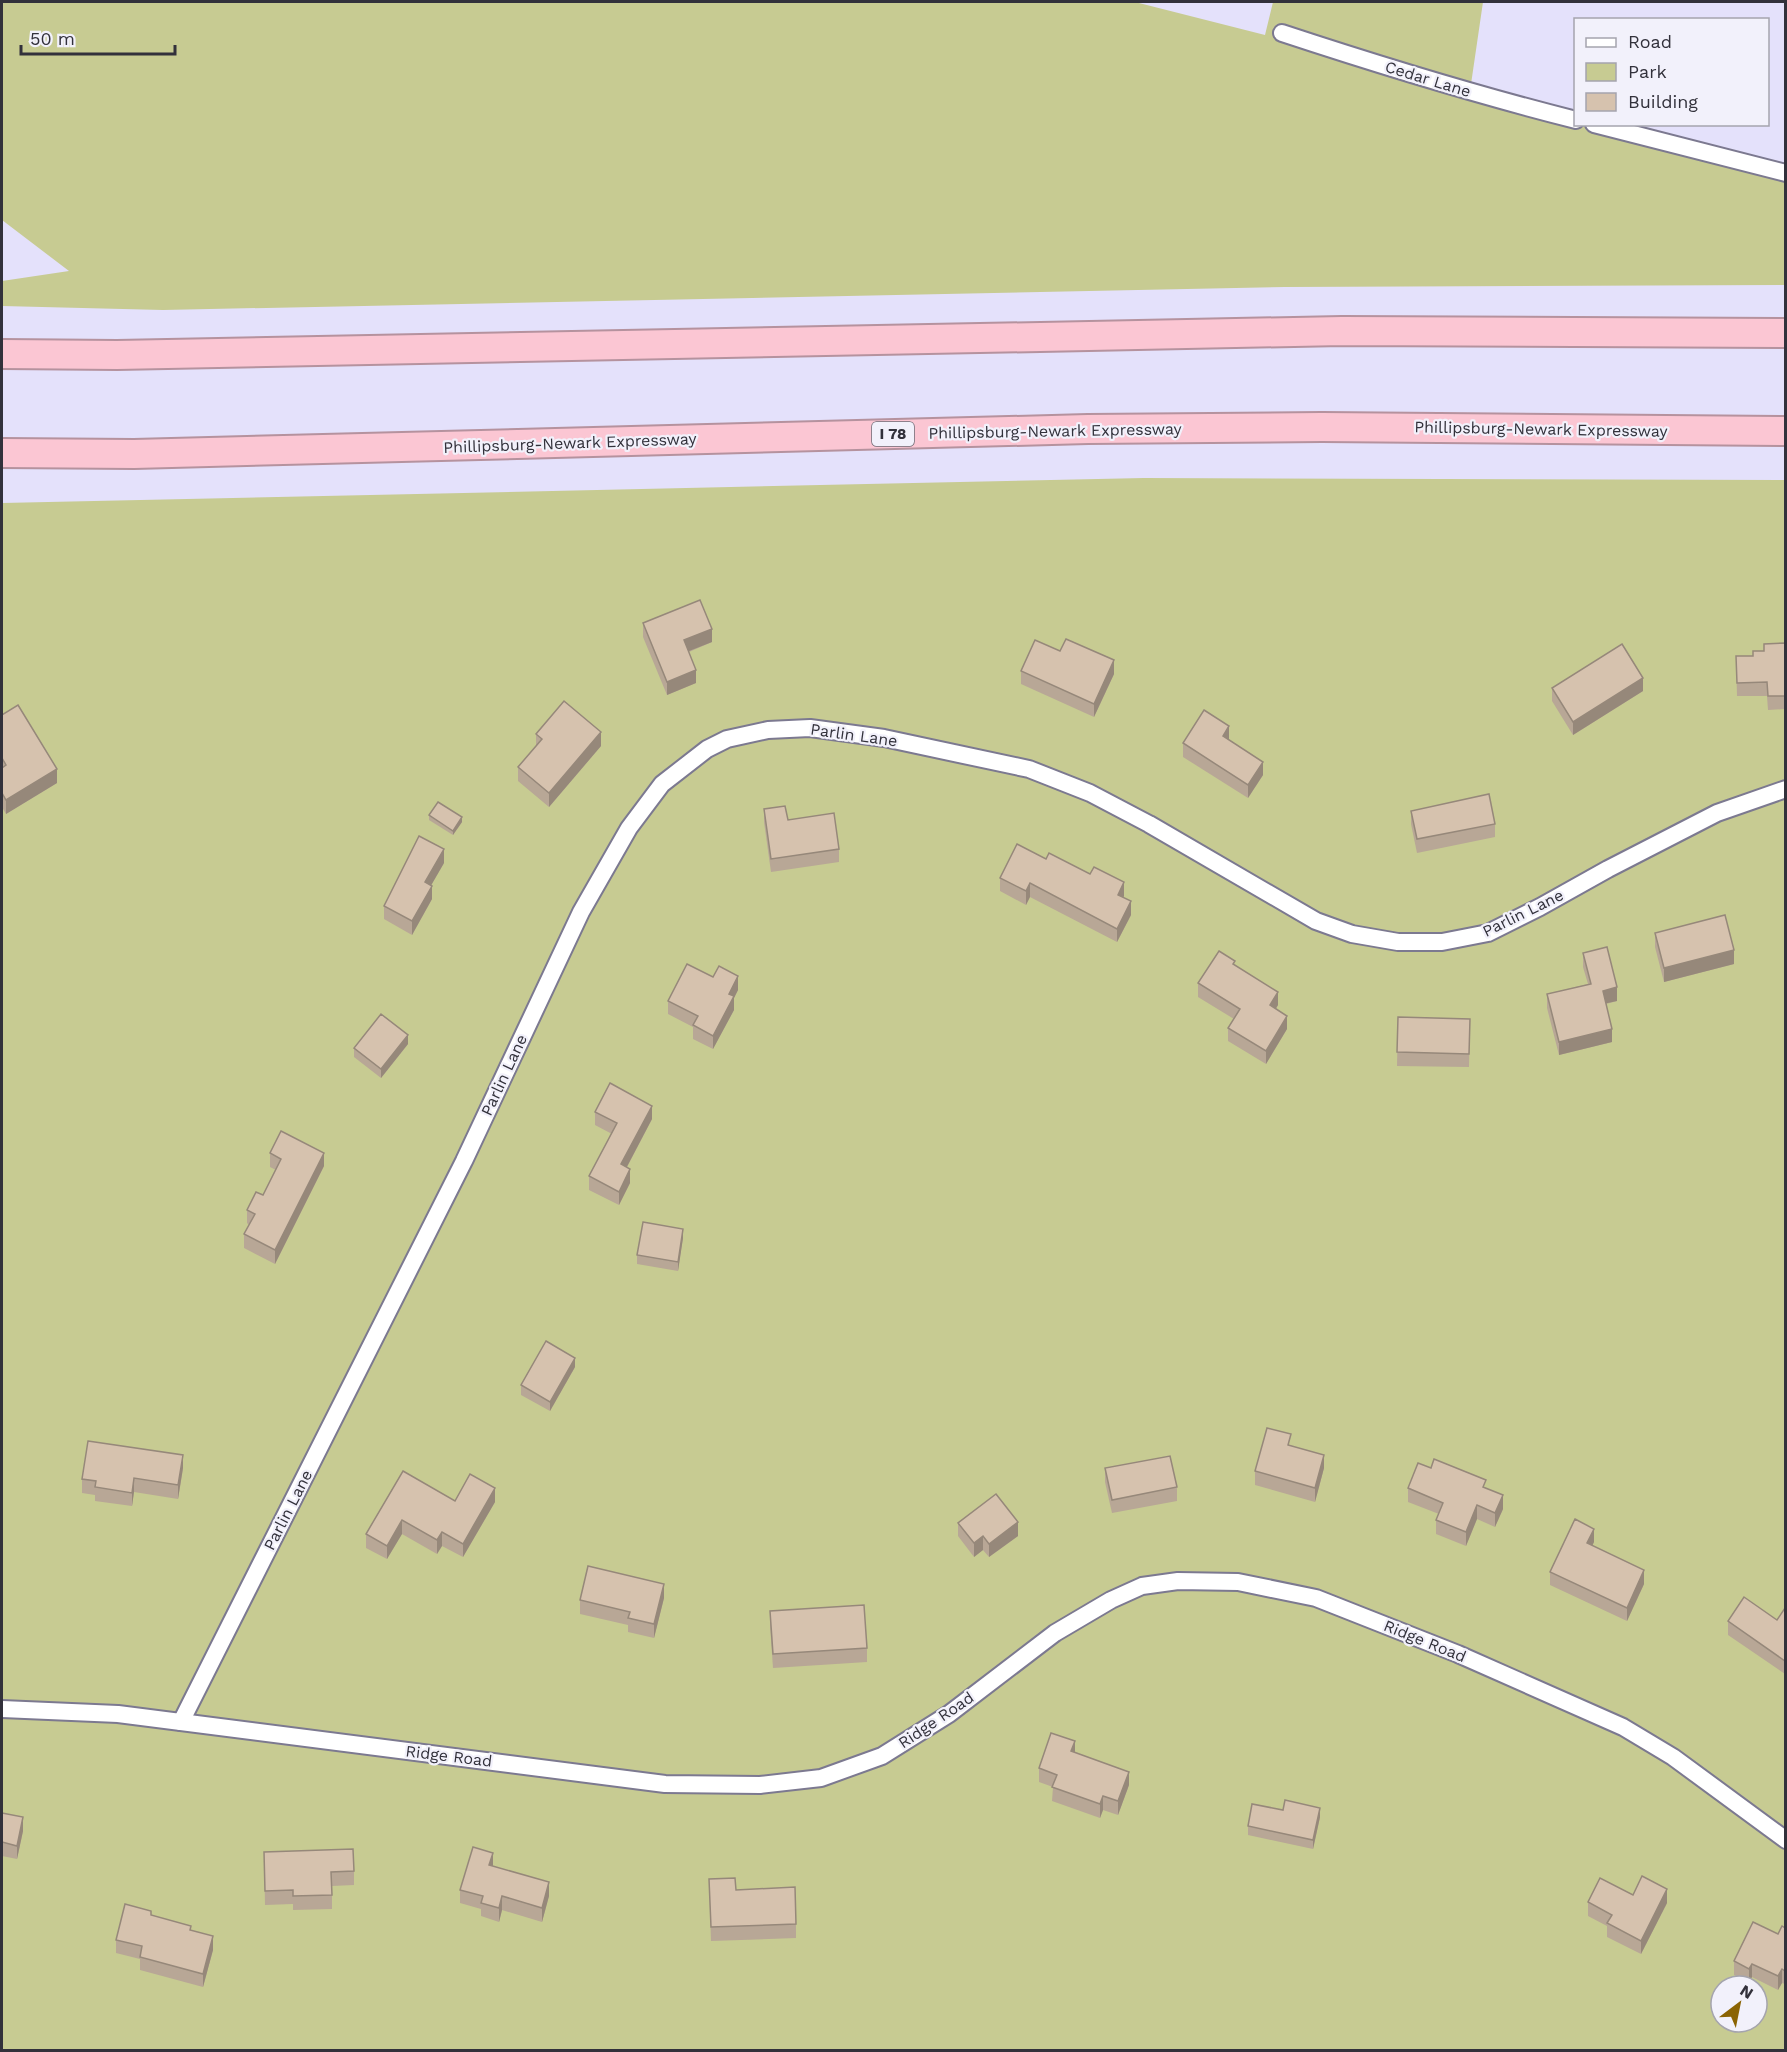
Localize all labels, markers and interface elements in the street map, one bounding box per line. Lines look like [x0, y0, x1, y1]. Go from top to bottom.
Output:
scale bar [21, 18, 176, 56]
legend [1574, 18, 1769, 126]
text: 50 m [30, 28, 75, 49]
text: Road [1628, 31, 1672, 52]
street label: Cedar Lane [1383, 57, 1473, 101]
text: Park [1628, 61, 1667, 82]
text: Building [1628, 91, 1698, 112]
street label: Phillipsburg-Newark Expressway [1414, 417, 1669, 441]
street label: Phillipsburg-Newark Expressway [928, 419, 1183, 443]
road number: I 78 [872, 422, 914, 446]
street label: Phillipsburg-Newark Expressway [443, 429, 698, 457]
street label: Parlin Lane [809, 719, 899, 751]
street label: Parlin Lane [1479, 885, 1567, 941]
street label: Parlin Lane [477, 1031, 531, 1119]
street label: Parlin Lane [260, 1467, 316, 1553]
street label: Ridge Road [1381, 1616, 1469, 1666]
street label: Ridge Road [895, 1688, 977, 1752]
street label: Ridge Road [405, 1741, 493, 1771]
north arrow [1709, 1974, 1769, 2034]
text: N [1737, 1981, 1757, 2003]

